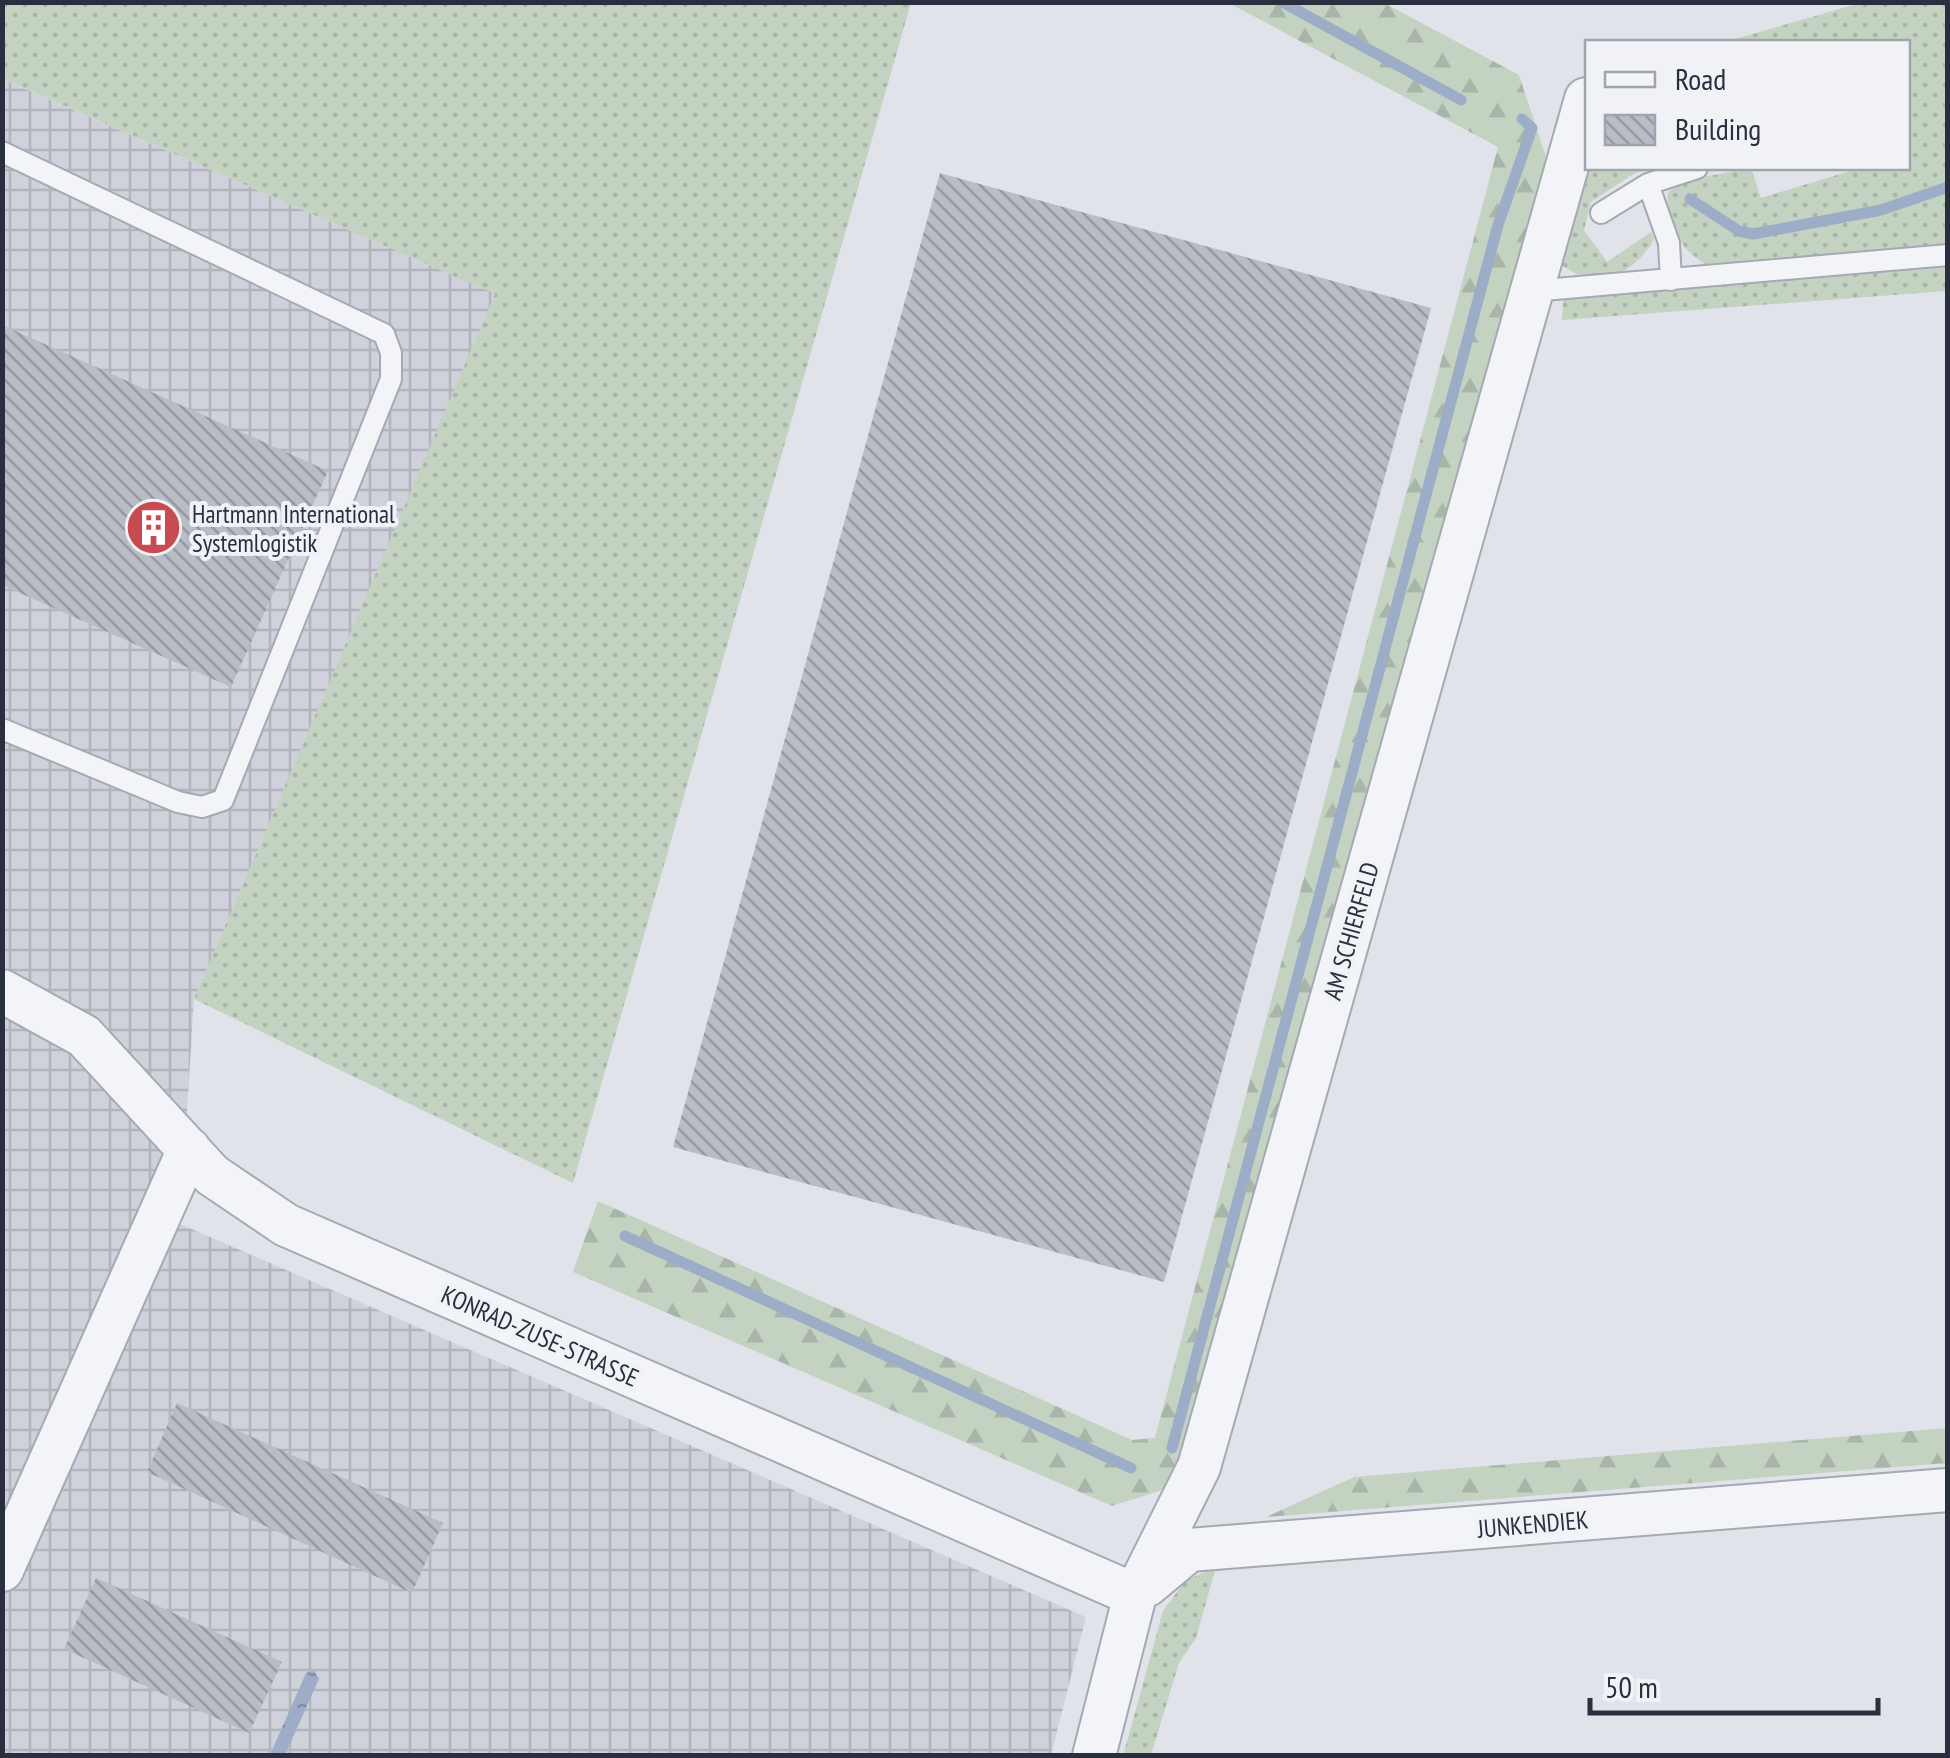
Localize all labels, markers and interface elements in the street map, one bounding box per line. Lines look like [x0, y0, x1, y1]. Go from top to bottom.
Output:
legend [1585, 40, 1910, 170]
text: Road [1675, 59, 1726, 98]
text: Building [1675, 109, 1761, 148]
building icon: Hartmann International Systemlogistik [123, 498, 183, 558]
place label: Hartmann International Systemlogistik [192, 498, 395, 559]
street label: AM SCHIERFELD [1316, 858, 1386, 1004]
street label: KONRAD-ZUSE-STRASSE [436, 1278, 644, 1394]
street label: JUNKENDIEK [1475, 1503, 1590, 1545]
scale bar [1590, 1653, 1878, 1715]
text: 50 m [1605, 1667, 1658, 1706]

